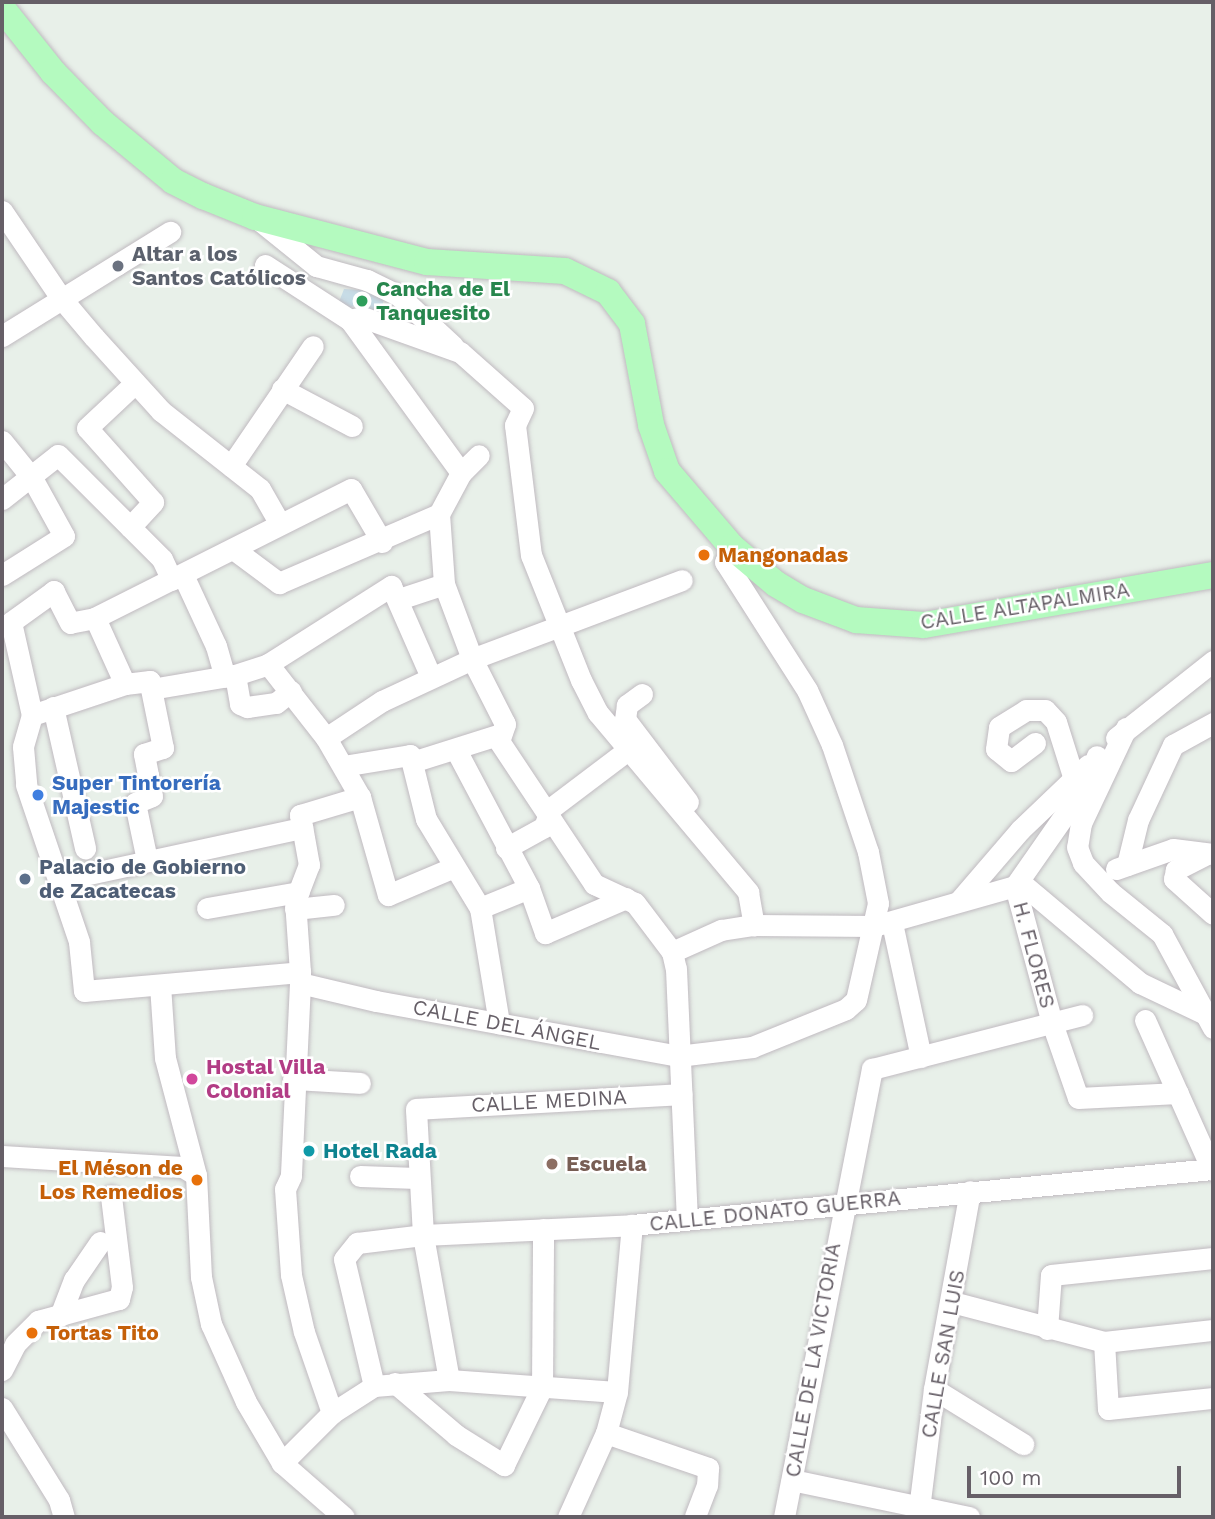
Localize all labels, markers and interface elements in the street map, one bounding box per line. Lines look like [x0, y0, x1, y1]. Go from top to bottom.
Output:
place label: Altar a los Santos Católicos [132, 241, 306, 291]
marker: Altar a los Santos Católicos [110, 258, 126, 274]
place label: Cancha de El Tanquesito [376, 276, 510, 326]
marker: Cancha de El Tanquesito [354, 293, 370, 309]
place label: Mangonadas [718, 542, 848, 568]
marker: Mangonadas [696, 547, 712, 563]
street label: CALLE ALTAPALMIRA [918, 577, 1132, 635]
place label: Super Tintorería Majestic [52, 770, 221, 820]
marker: Super Tintorería Majestic [30, 787, 46, 803]
place label: Palacio de Gobierno de Zacatecas [39, 854, 246, 904]
marker: Palacio de Gobierno de Zacatecas [17, 871, 33, 887]
street label: H. FLORES [1008, 899, 1060, 1011]
street label: CALLE DEL ÁNGEL [410, 994, 604, 1056]
place label: Hostal Villa Colonial [206, 1054, 326, 1104]
marker: Hostal Villa Colonial [184, 1071, 200, 1087]
street label: CALLE MEDINA [470, 1084, 628, 1118]
place label: Hotel Rada [323, 1138, 437, 1164]
marker: Hotel Rada [301, 1143, 317, 1159]
place label: Escuela [566, 1151, 647, 1177]
place label: El Méson de Los Remedios [39, 1155, 183, 1205]
marker: Escuela [544, 1156, 560, 1172]
marker: El Méson de Los Remedios [189, 1172, 205, 1188]
street label: CALLE DONATO GUERRA [648, 1185, 902, 1237]
street label: CALLE DE LA VICTORIA [780, 1240, 846, 1480]
street label: CALLE SAN LUIS [916, 1268, 970, 1440]
place label: Tortas Tito [46, 1320, 159, 1346]
marker: Tortas Tito [24, 1325, 40, 1341]
scale bar [970, 1452, 1184, 1496]
text: 100 m [980, 1465, 1042, 1490]

